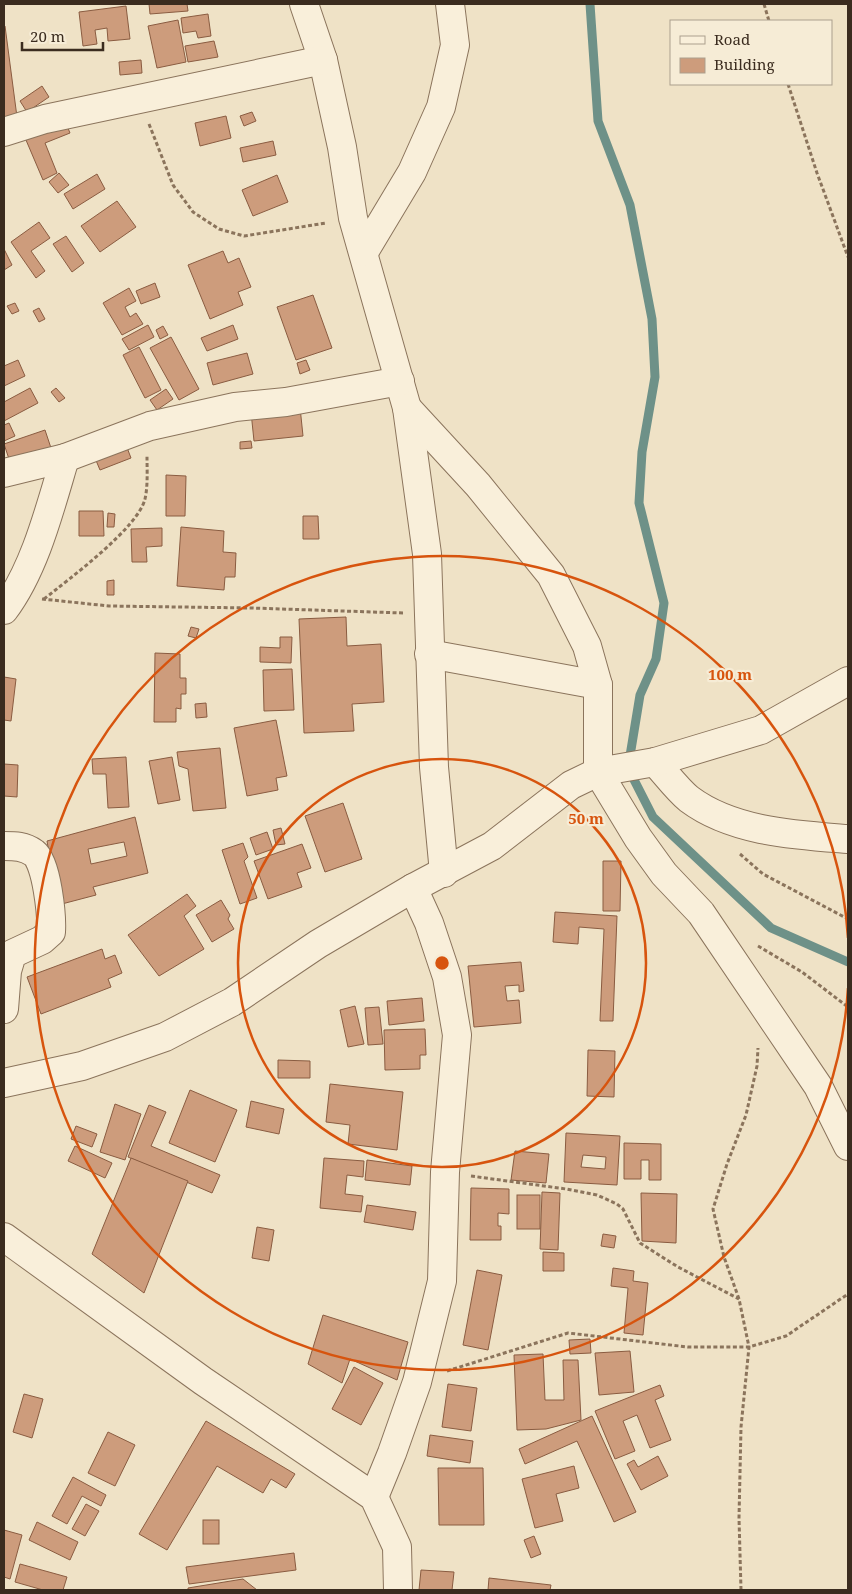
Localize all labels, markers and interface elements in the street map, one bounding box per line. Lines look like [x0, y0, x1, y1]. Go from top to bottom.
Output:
scale bar [22, 20, 104, 52]
legend [670, 20, 832, 85]
text: 20 m [30, 26, 65, 46]
text: Road [714, 29, 750, 49]
text: Building [714, 54, 775, 74]
text: 100 m [708, 664, 752, 684]
text: 50 m [568, 808, 604, 828]
centre of rings [433, 954, 451, 972]

